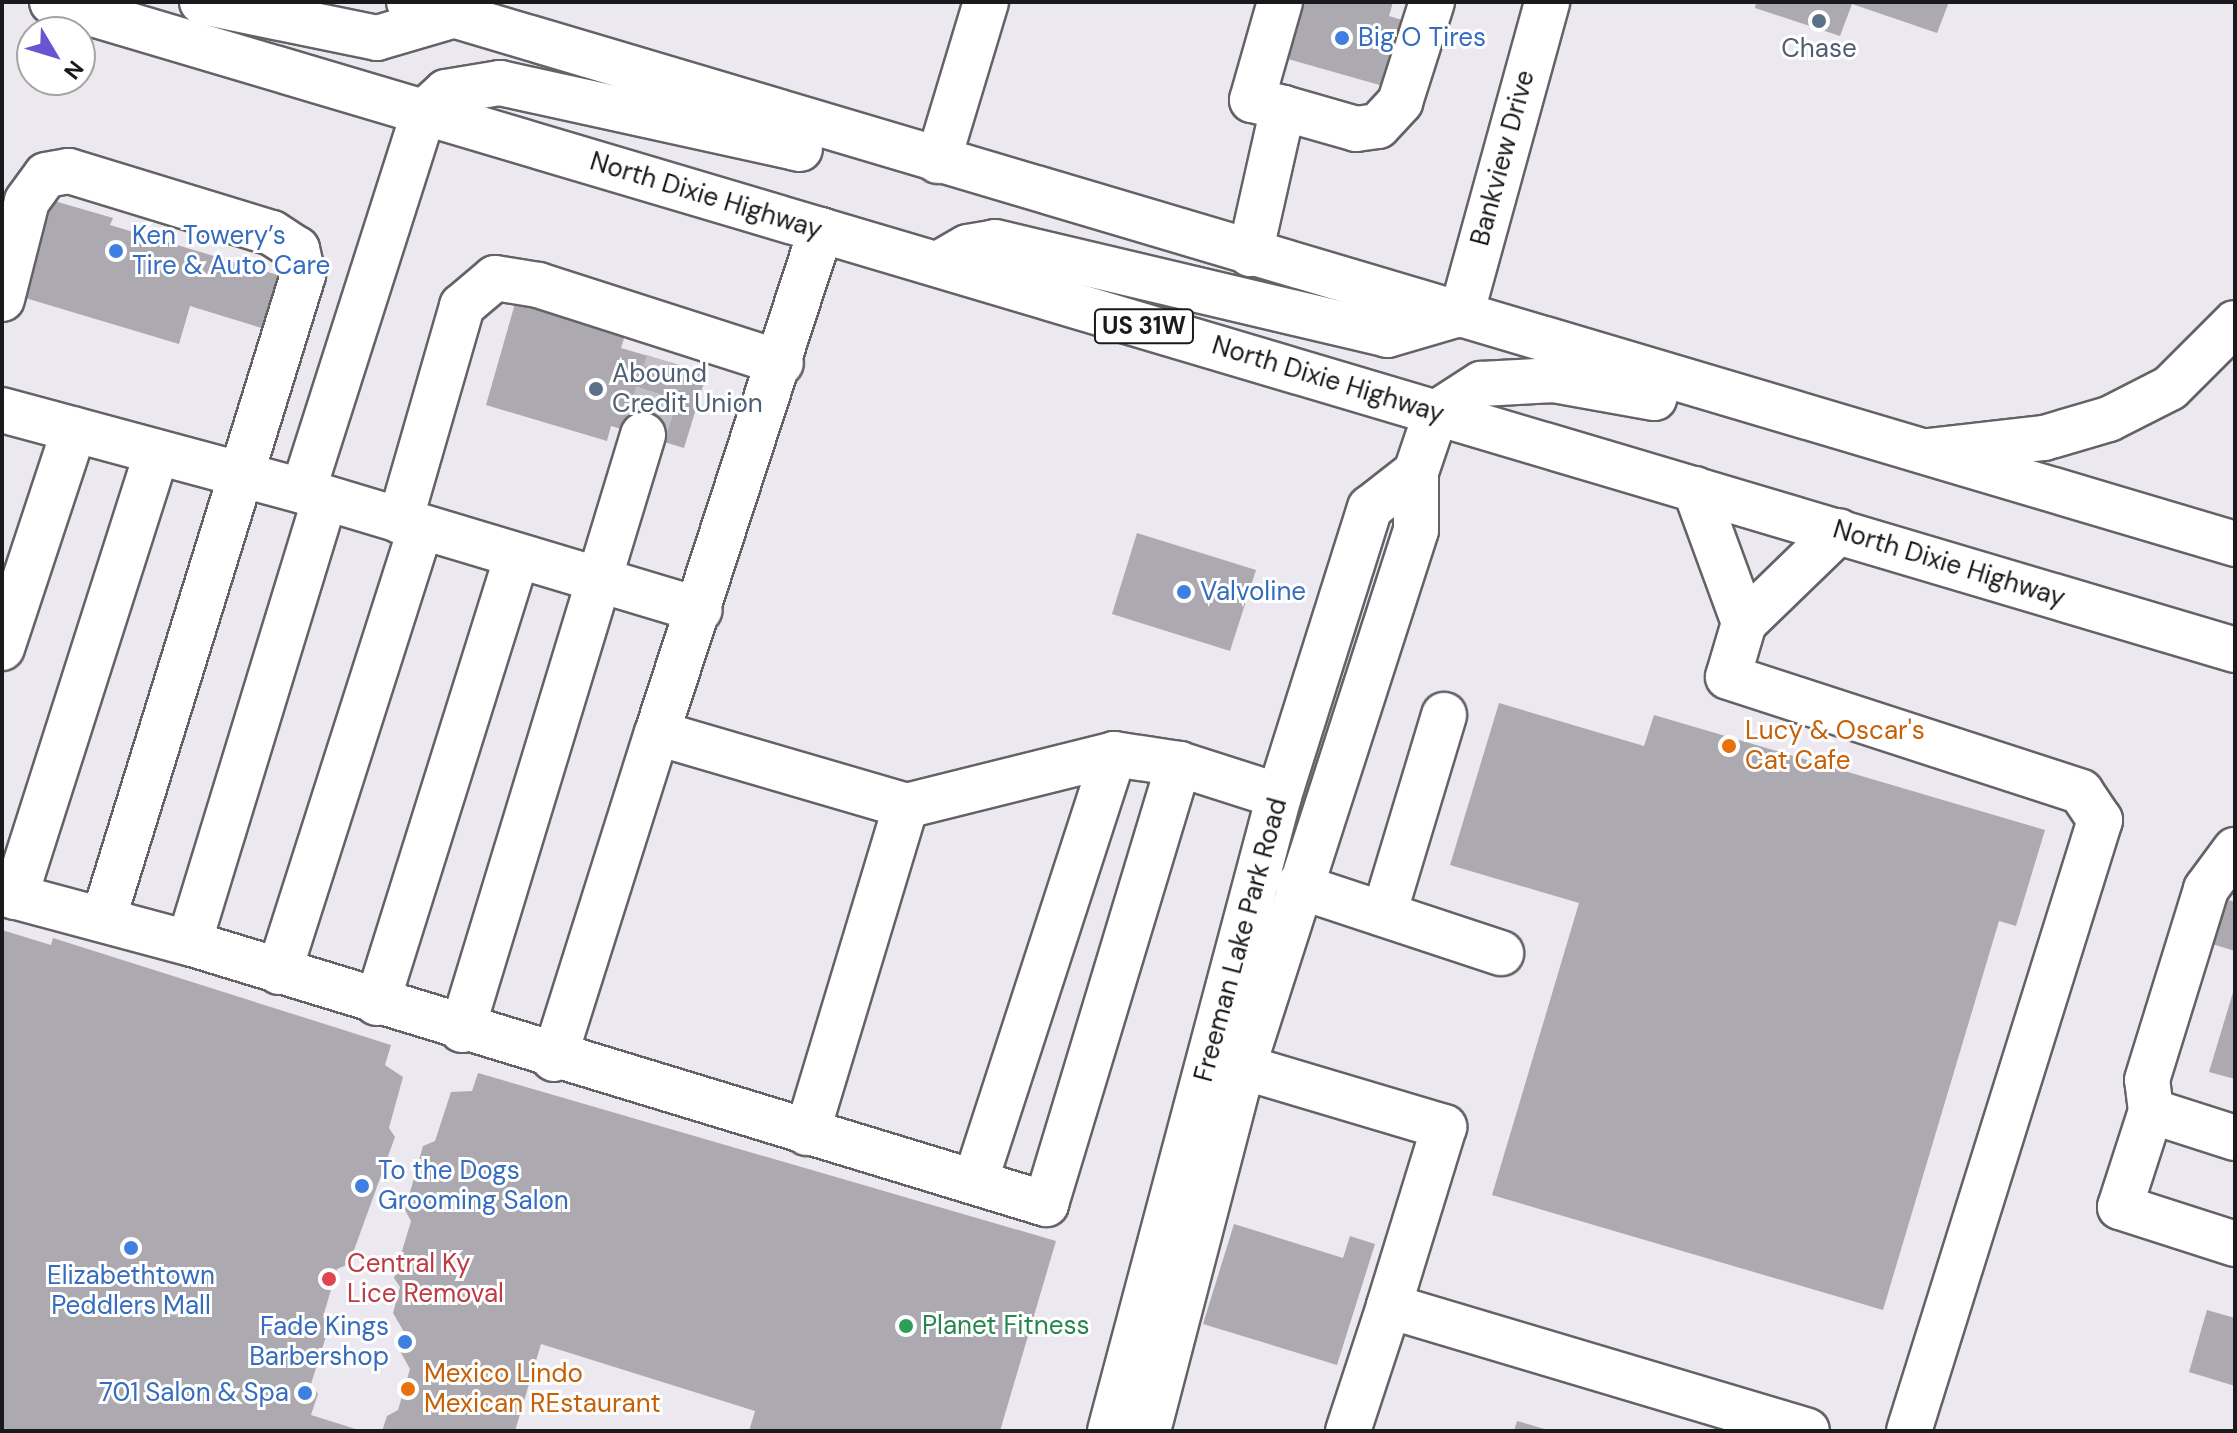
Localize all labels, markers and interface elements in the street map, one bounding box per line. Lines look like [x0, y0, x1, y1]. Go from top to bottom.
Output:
marker: Chase [1810, 12, 1828, 30]
north arrow [16, 16, 96, 96]
place label: Big O Tires [1358, 22, 1486, 54]
marker: Big O Tires [1333, 29, 1351, 47]
place label: Chase [1781, 33, 1857, 65]
text: N [57, 55, 90, 85]
street label: Bankview Drive [1465, 67, 1541, 249]
street label: North Dixie Highway [586, 146, 826, 246]
place label: Ken Towery’s Tire & Auto Care [132, 220, 330, 282]
marker: Ken Towery’s Tire & Auto Care [107, 242, 125, 260]
road number: US 31W [1092, 306, 1196, 346]
street label: North Dixie Highway [1208, 330, 1448, 430]
place label: Abound Credit Union [612, 358, 763, 420]
marker: Abound Credit Union [587, 380, 605, 398]
street label: North Dixie Highway [1829, 514, 2069, 614]
place label: Valvoline [1200, 576, 1306, 608]
marker: Valvoline [1175, 583, 1193, 601]
place label: Lucy & Oscar's Cat Cafe [1745, 715, 1925, 776]
marker: Lucy & Oscar's Cat Cafe [1720, 737, 1738, 755]
street label: Freeman Lake Park Road [1188, 795, 1294, 1085]
place label: To the Dogs Grooming Salon [378, 1155, 569, 1216]
marker: To the Dogs Grooming Salon [353, 1177, 371, 1195]
marker: Elizabethtown Peddlers Mall [122, 1239, 140, 1257]
place label: Central Ky Lice Removal [347, 1248, 504, 1310]
place label: Elizabethtown Peddlers Mall [47, 1260, 215, 1322]
marker: Central Ky Lice Removal [318, 1268, 340, 1290]
place label: Planet Fitness [922, 1310, 1090, 1342]
place label: Fade Kings Barbershop [249, 1311, 389, 1372]
marker: Planet Fitness [897, 1317, 915, 1335]
marker: Fade Kings Barbershop [396, 1333, 414, 1351]
place label: Mexico Lindo Mexican REstaurant [424, 1358, 661, 1420]
place label: 701 Salon & Spa [99, 1377, 289, 1409]
marker: Mexico Lindo Mexican REstaurant [399, 1380, 417, 1398]
marker: 701 Salon & Spa [296, 1384, 314, 1402]

